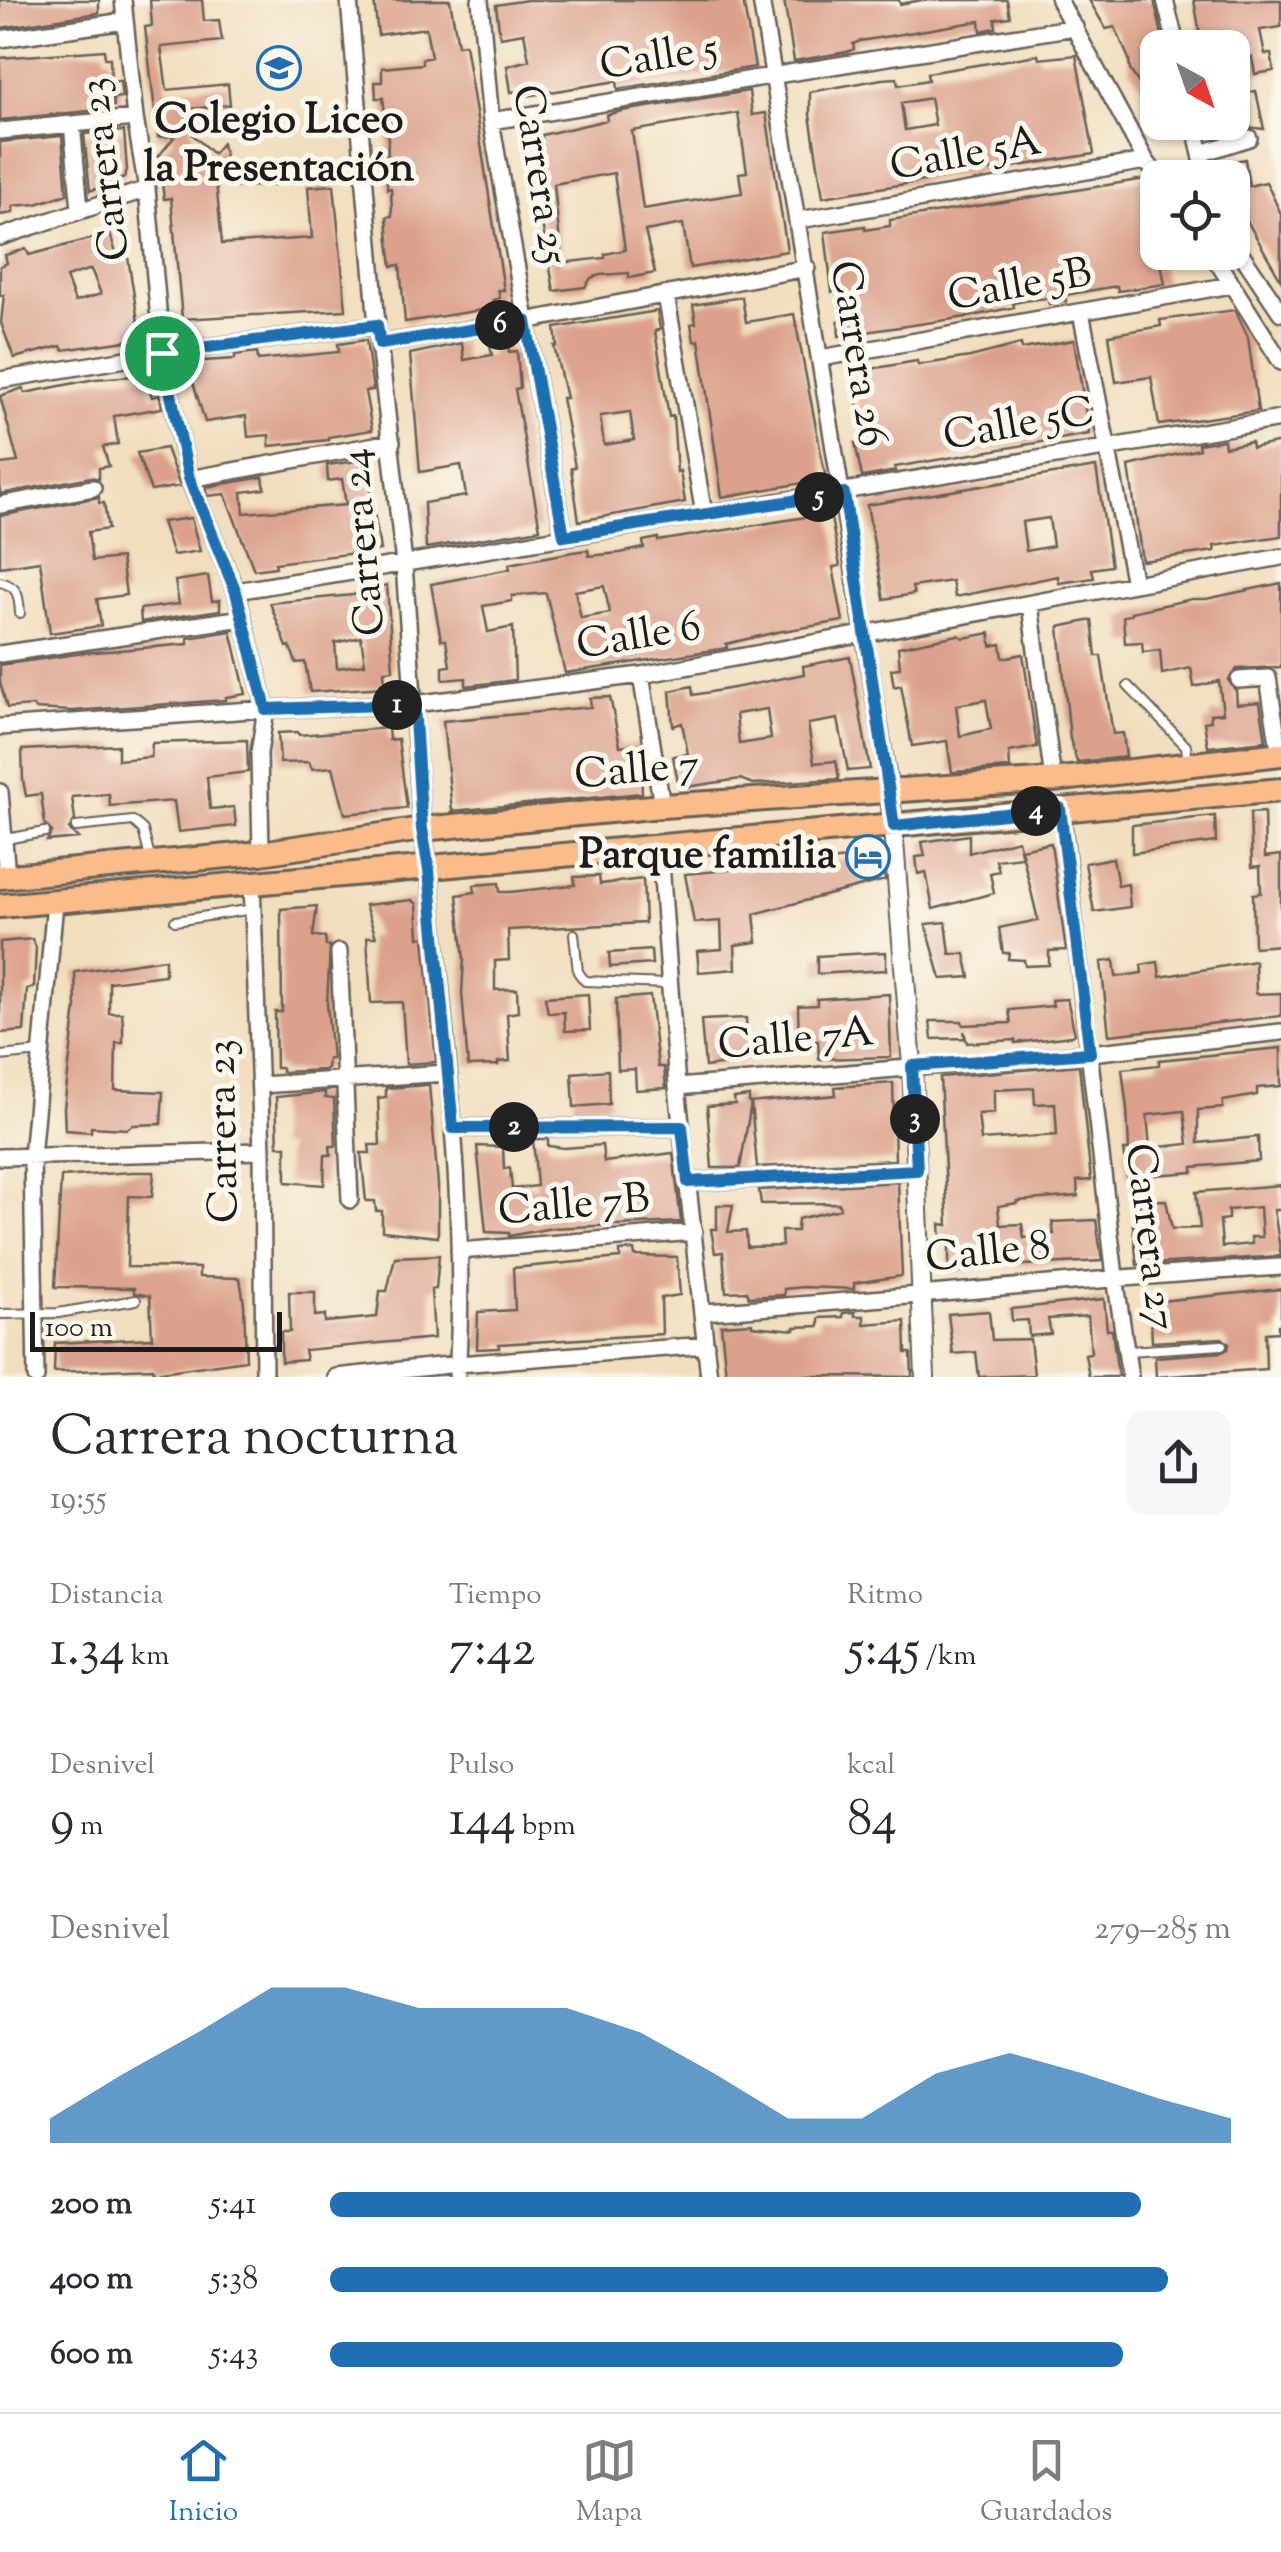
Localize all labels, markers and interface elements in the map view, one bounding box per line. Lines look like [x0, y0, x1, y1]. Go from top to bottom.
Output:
street label: Calle 5 [596, 20, 722, 98]
north arrow [1140, 30, 1250, 140]
map controls [1140, 30, 1250, 270]
school or university icon: Colegio Liceo la Presentación [256, 45, 302, 91]
street label: Carrera 23 [66, 74, 148, 264]
street label: Carrera 25 [494, 81, 582, 269]
place label: Colegio Liceo la Presentación [144, 92, 414, 200]
street label: Calle 5A [886, 113, 1046, 199]
button: locate [1140, 160, 1250, 270]
street label: Calle 5B [943, 245, 1097, 329]
street label: Carrera 26 [812, 257, 900, 451]
pin: 6 [475, 300, 525, 350]
text: 6 [493, 305, 507, 345]
pin [120, 311, 205, 396]
icon: arrive [135, 326, 190, 381]
street label: Calle 5C [939, 383, 1099, 469]
street label: Carrera 24 [327, 446, 403, 638]
pin: 5 [794, 472, 844, 522]
text: 5 [814, 477, 824, 517]
street label: Calle 6 [573, 599, 705, 677]
pin: 1 [372, 680, 422, 730]
text: 1 [392, 685, 402, 725]
street label: Calle 7 [572, 737, 702, 807]
pin: 4 [1011, 786, 1061, 836]
text: 4 [1029, 791, 1043, 831]
place label: Parque familia [579, 827, 837, 887]
hotel icon: Parque familia [845, 834, 891, 880]
street label: Calle 7A [715, 1004, 877, 1078]
street label: Carrera 23 [193, 1039, 257, 1223]
pin: 3 [890, 1094, 940, 1144]
text: 3 [909, 1099, 921, 1139]
pin: 2 [489, 1102, 539, 1152]
text: 2 [507, 1107, 521, 1147]
street label: Carrera 27 [1107, 1140, 1189, 1334]
street label: Calle 7B [496, 1171, 652, 1243]
street label: Calle 8 [923, 1218, 1053, 1290]
scale bar [30, 1307, 282, 1352]
text: 100 m [45, 1309, 113, 1349]
text: Carrera nocturna [50, 1400, 458, 1479]
button: share [1126, 1410, 1231, 1515]
text: 19:55 [50, 1477, 107, 1523]
text: Distancia [50, 1576, 163, 1616]
text: Tiempo [449, 1576, 542, 1616]
text: Ritmo [847, 1576, 923, 1616]
text: 1.34 [50, 1616, 125, 1688]
text: 7:42 [449, 1616, 535, 1688]
text: 5:45 [847, 1616, 920, 1688]
text: km [125, 1637, 169, 1677]
text: /km [920, 1637, 976, 1677]
text: Desnivel [50, 1746, 155, 1786]
text: Pulso [449, 1746, 514, 1786]
text: kcal [847, 1746, 895, 1786]
text: 9 [50, 1786, 74, 1858]
text: 144 [449, 1786, 516, 1858]
text: 84 [847, 1786, 897, 1858]
text: m [74, 1807, 103, 1847]
text: bpm [516, 1807, 576, 1847]
text: Desnivel [50, 1907, 170, 1953]
text: 279–285 m [1094, 1907, 1231, 1953]
text: 200 m [50, 2182, 132, 2228]
text: 5:41 [210, 2182, 256, 2228]
text: 400 m [50, 2257, 133, 2303]
text: 5:38 [210, 2257, 258, 2303]
text: 600 m [50, 2332, 133, 2378]
text: 5:43 [210, 2332, 258, 2378]
tab: Inicio [169, 2433, 238, 2533]
tab: Mapa [576, 2433, 642, 2533]
tab: Guardados [980, 2433, 1112, 2533]

